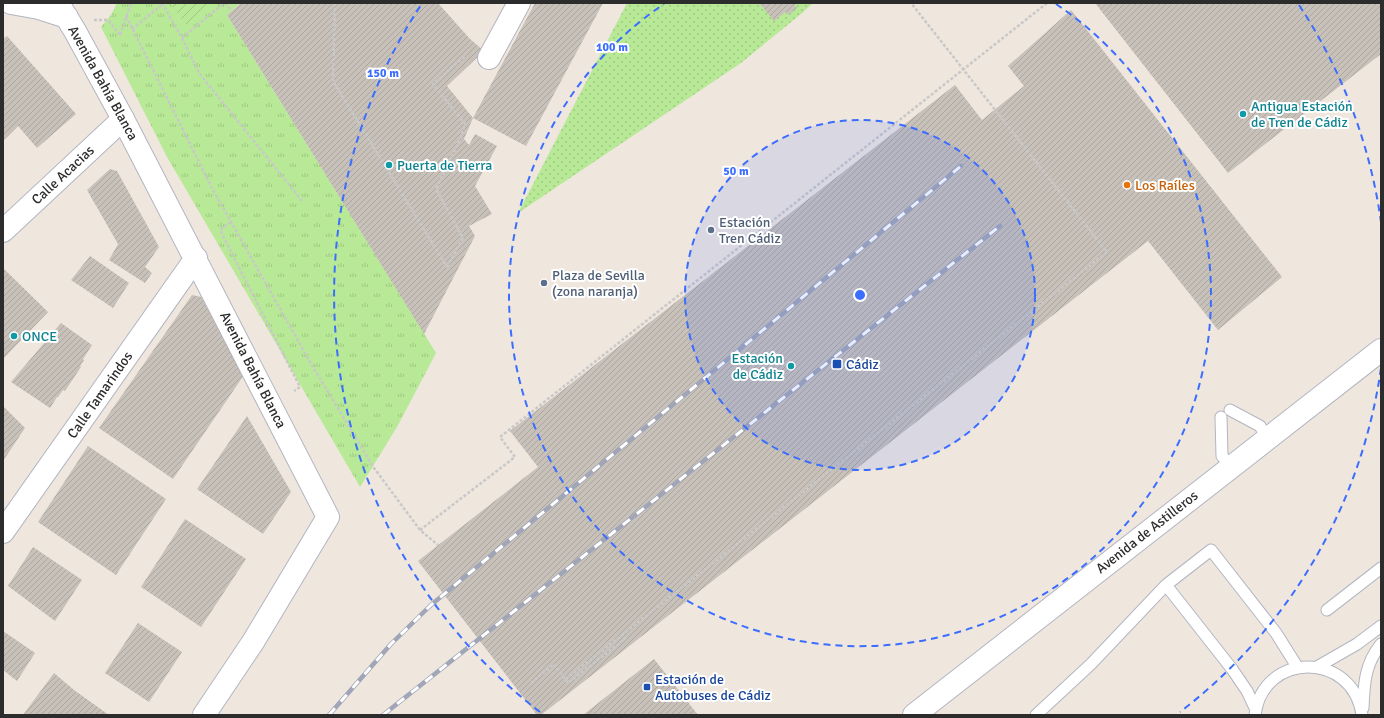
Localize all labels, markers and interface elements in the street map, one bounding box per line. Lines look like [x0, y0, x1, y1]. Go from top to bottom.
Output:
street label: Avenida Bahía Blanca [64, 23, 142, 143]
text: 100 m [596, 40, 628, 55]
text: 150 m [367, 66, 399, 81]
place label: Antigua Estación de Tren de Cádiz [1251, 98, 1353, 131]
marker: Antigua Estación de Tren de Cádiz [1238, 109, 1248, 119]
street label: Calle Acacias [28, 142, 98, 208]
place label: Puerta de Tierra [397, 157, 492, 174]
marker: Puerta de Tierra [384, 160, 394, 170]
text: 50 m [723, 164, 749, 179]
place label: Los Raíles [1135, 177, 1195, 194]
marker: Los Raíles [1122, 180, 1132, 190]
place label: Estación Tren Cádiz [719, 214, 781, 247]
marker: Estación Tren Cádiz [706, 225, 716, 235]
place label: Plaza de Sevilla (zona naranja) [552, 267, 645, 300]
marker: Plaza de Sevilla (zona naranja) [539, 278, 549, 288]
centre of rings [853, 288, 867, 302]
street label: Avenida Bahía Blanca [216, 309, 290, 431]
place label: ONCE [22, 328, 57, 345]
marker: ONCE [9, 331, 19, 341]
street label: Calle Tamarindos [64, 348, 136, 442]
place label: Estación de Cádiz [732, 350, 783, 383]
place label: Cádiz [846, 356, 879, 373]
marker: Cádiz [831, 358, 843, 370]
marker: Estación de Cádiz [786, 361, 796, 371]
street label: Avenida de Astilleros [1093, 487, 1201, 577]
place label: Estación de Autobuses de Cádiz [655, 671, 771, 704]
marker: Estación de Autobuses de Cádiz [642, 682, 652, 692]

